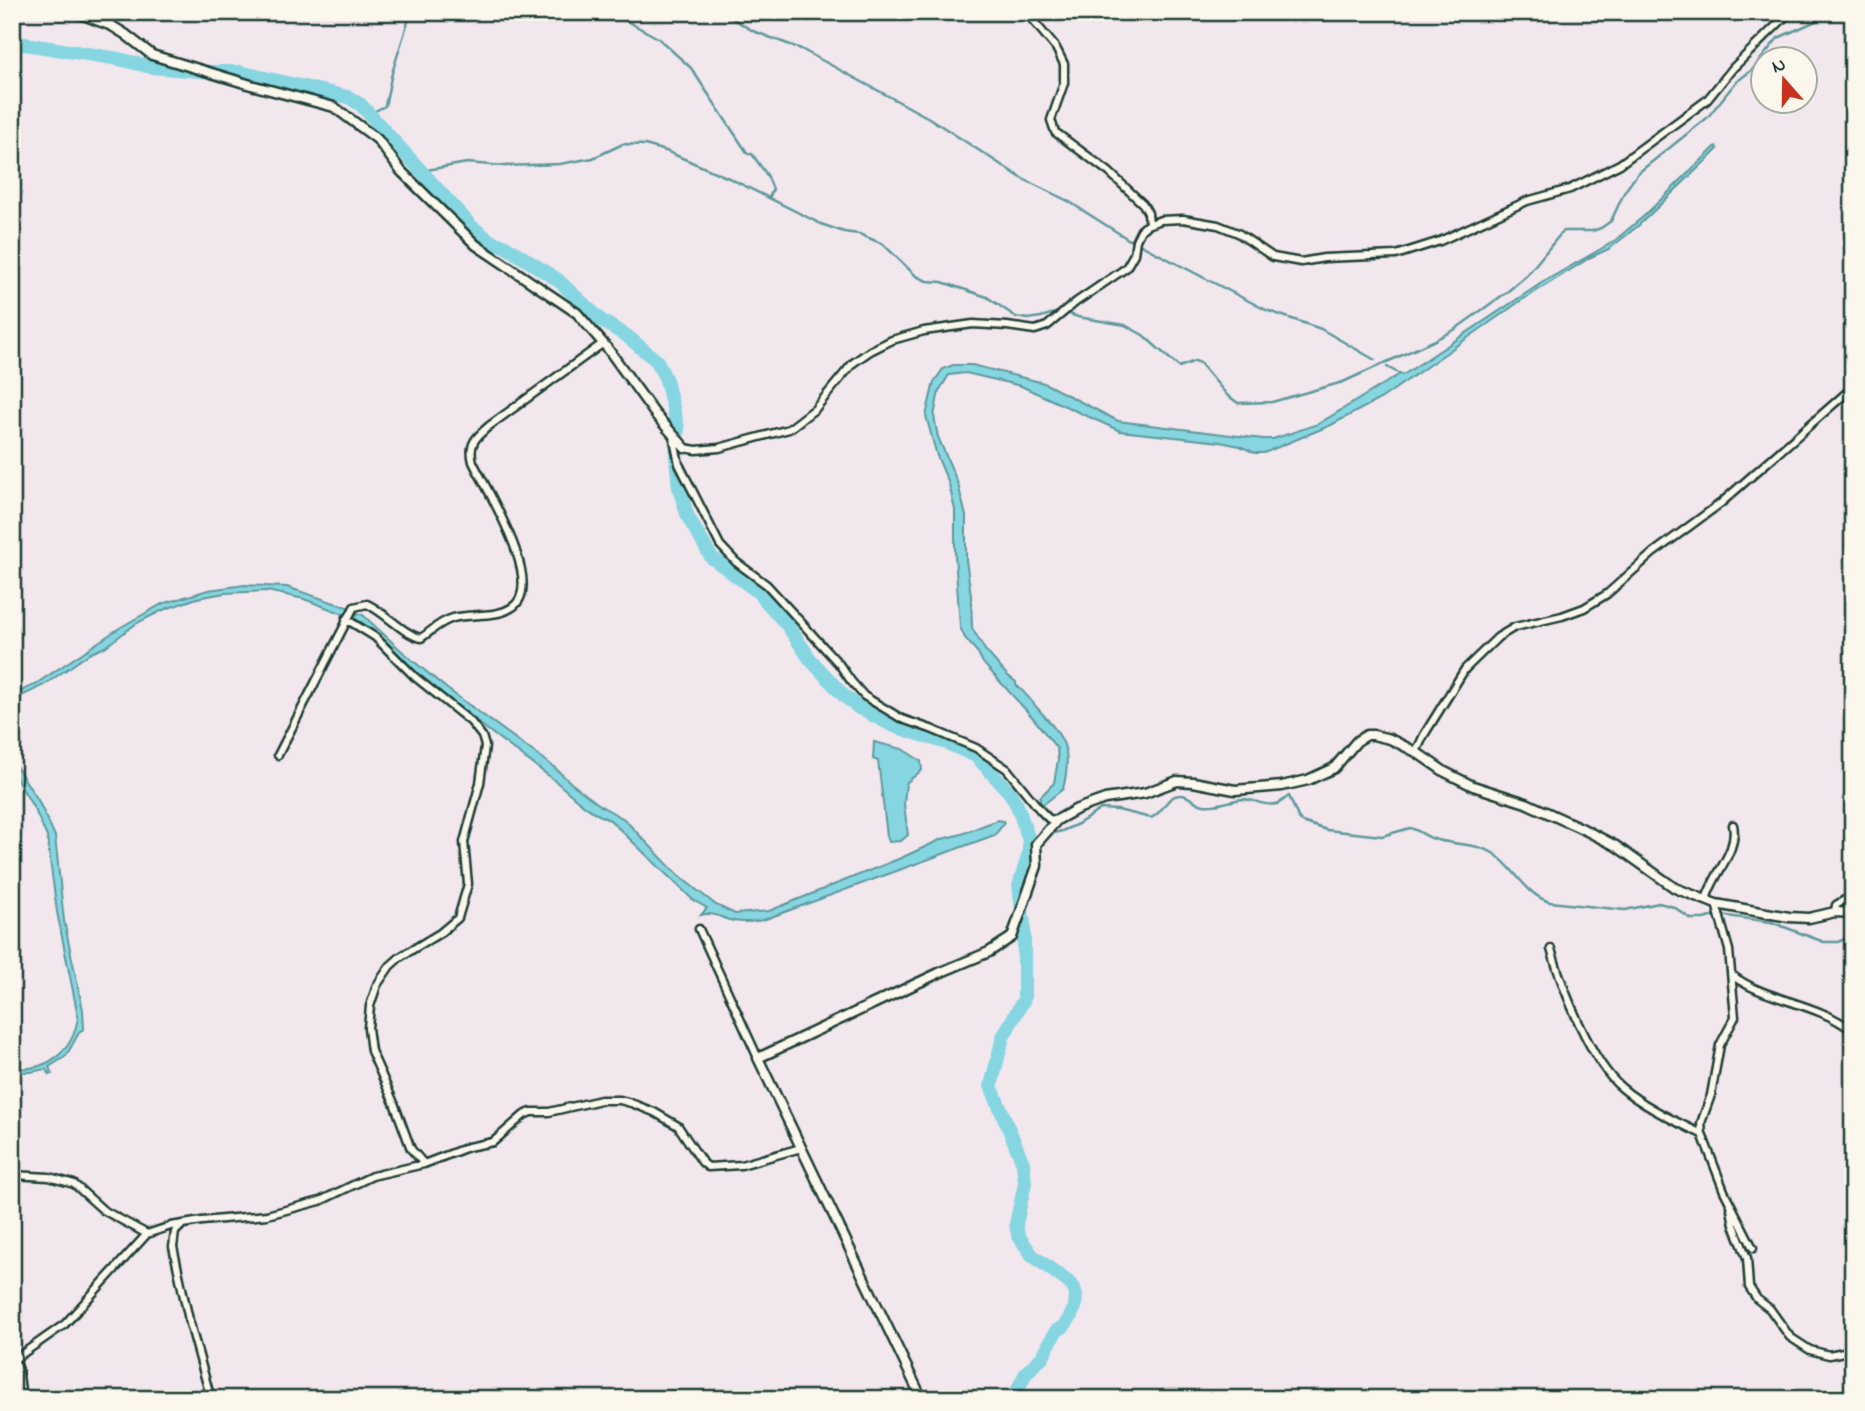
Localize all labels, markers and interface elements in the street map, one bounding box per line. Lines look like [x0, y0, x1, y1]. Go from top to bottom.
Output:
north arrow [1750, 46, 1820, 116]
text: N [1768, 51, 1790, 81]

